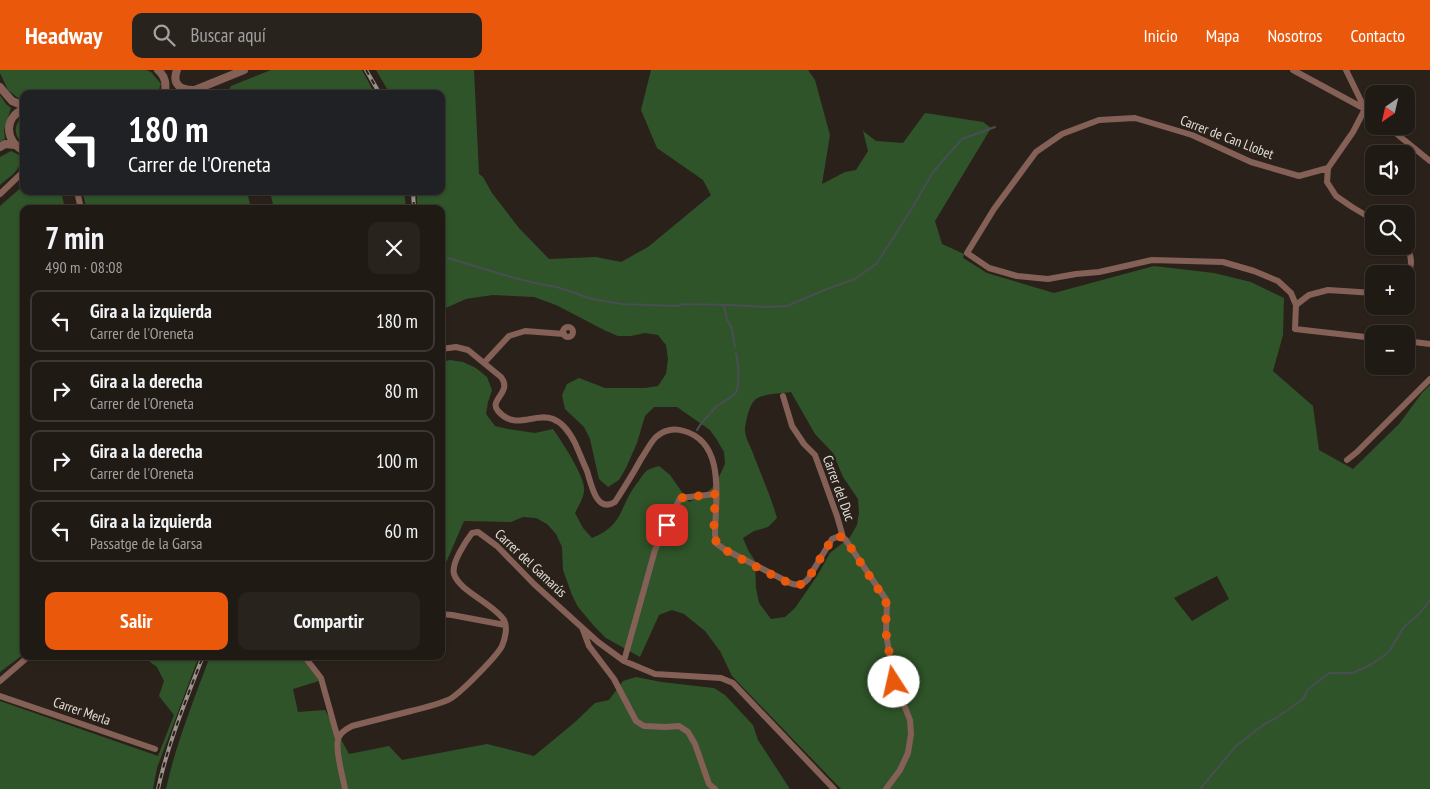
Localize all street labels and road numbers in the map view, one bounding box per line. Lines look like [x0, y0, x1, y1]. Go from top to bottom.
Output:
street label: Carrer de Can Llobet [1178, 111, 1276, 163]
street label: Carrer del Duc [819, 453, 859, 523]
street label: Carrer del Gamarús [491, 525, 571, 601]
street label: Carrer Merla [51, 693, 113, 729]

